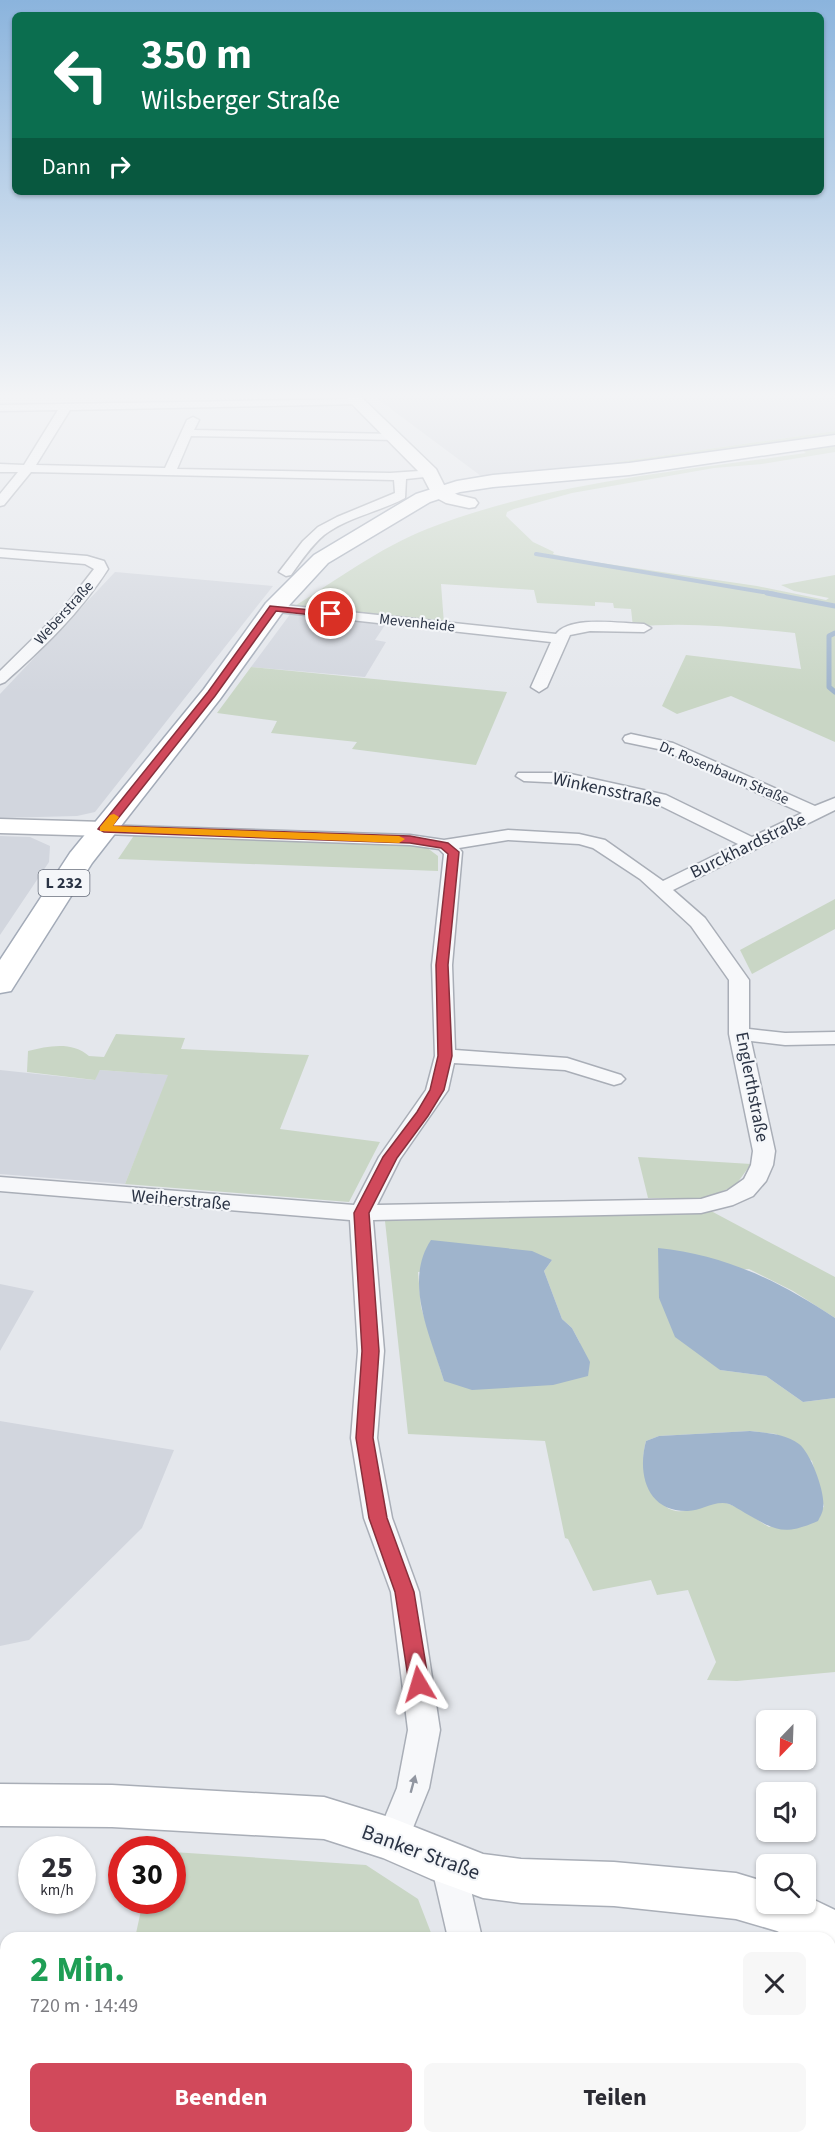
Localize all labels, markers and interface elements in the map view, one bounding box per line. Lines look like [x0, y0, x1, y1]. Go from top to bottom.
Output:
text: 350 m [141, 25, 252, 85]
icon: left [42, 36, 120, 114]
text: Wilsberger Straße [141, 81, 340, 120]
icon: right [103, 150, 136, 183]
text: Dann [42, 151, 91, 183]
street label: Weberstraße [30, 576, 98, 650]
pin [305, 588, 356, 639]
icon: arrive [314, 597, 347, 630]
street label: Mevenheide [378, 609, 456, 637]
street label: Dr. Rosenbaum Straße [656, 736, 792, 810]
street label: Winkensstraße [550, 766, 664, 814]
street label: Burckhardstraße [686, 807, 810, 885]
road number: L 232 [38, 870, 90, 896]
street label: Englerthstraße [729, 1030, 775, 1144]
street label: Weiherstraße [130, 1183, 232, 1217]
position arrow [387, 1652, 451, 1716]
north arrow [756, 1710, 816, 1770]
map controls [756, 1710, 816, 1914]
one-way arrow [409, 1775, 419, 1794]
button: sound [756, 1782, 816, 1842]
street label: Banker Straße [358, 1817, 484, 1887]
speed limit sign: 30 [108, 1836, 186, 1914]
text: 25 [41, 1846, 73, 1889]
button: search [756, 1854, 816, 1914]
text: km/h [40, 1880, 74, 1901]
text: 2 Min. [30, 1944, 125, 1995]
button: close [743, 1952, 806, 2015]
text: 720 m · 14:49 [30, 1992, 138, 2020]
button: Beenden [30, 2063, 412, 2132]
button: Teilen [424, 2063, 806, 2132]

